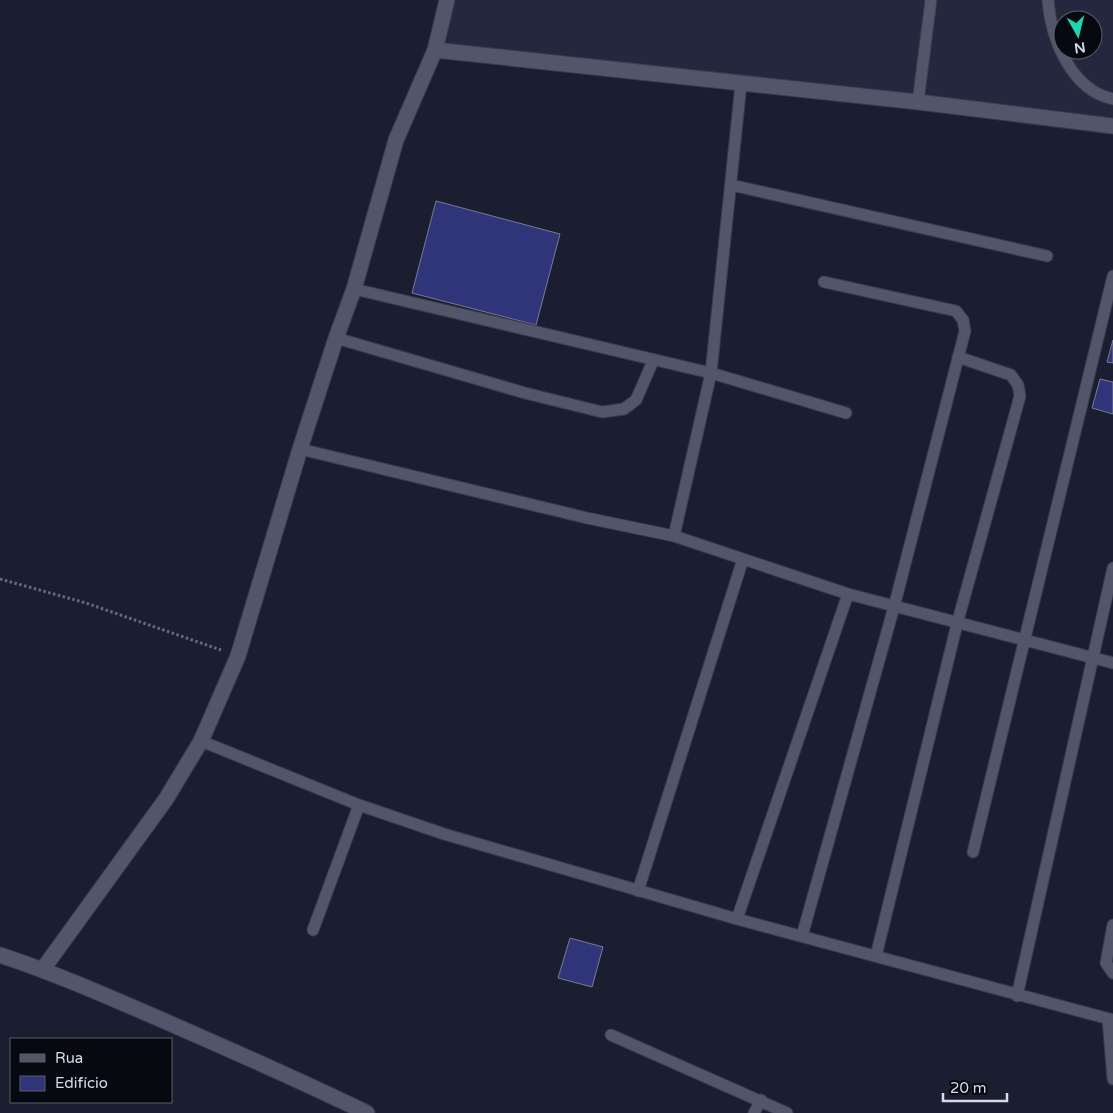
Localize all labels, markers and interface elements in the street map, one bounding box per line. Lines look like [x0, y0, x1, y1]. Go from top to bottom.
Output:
north arrow [1053, 10, 1103, 60]
text: N [1073, 38, 1086, 57]
legend [10, 1038, 172, 1103]
text: Rua [55, 1049, 83, 1067]
scale bar [943, 1070, 1007, 1102]
text: Edifício [55, 1074, 108, 1092]
text: 20 m [950, 1079, 987, 1097]

